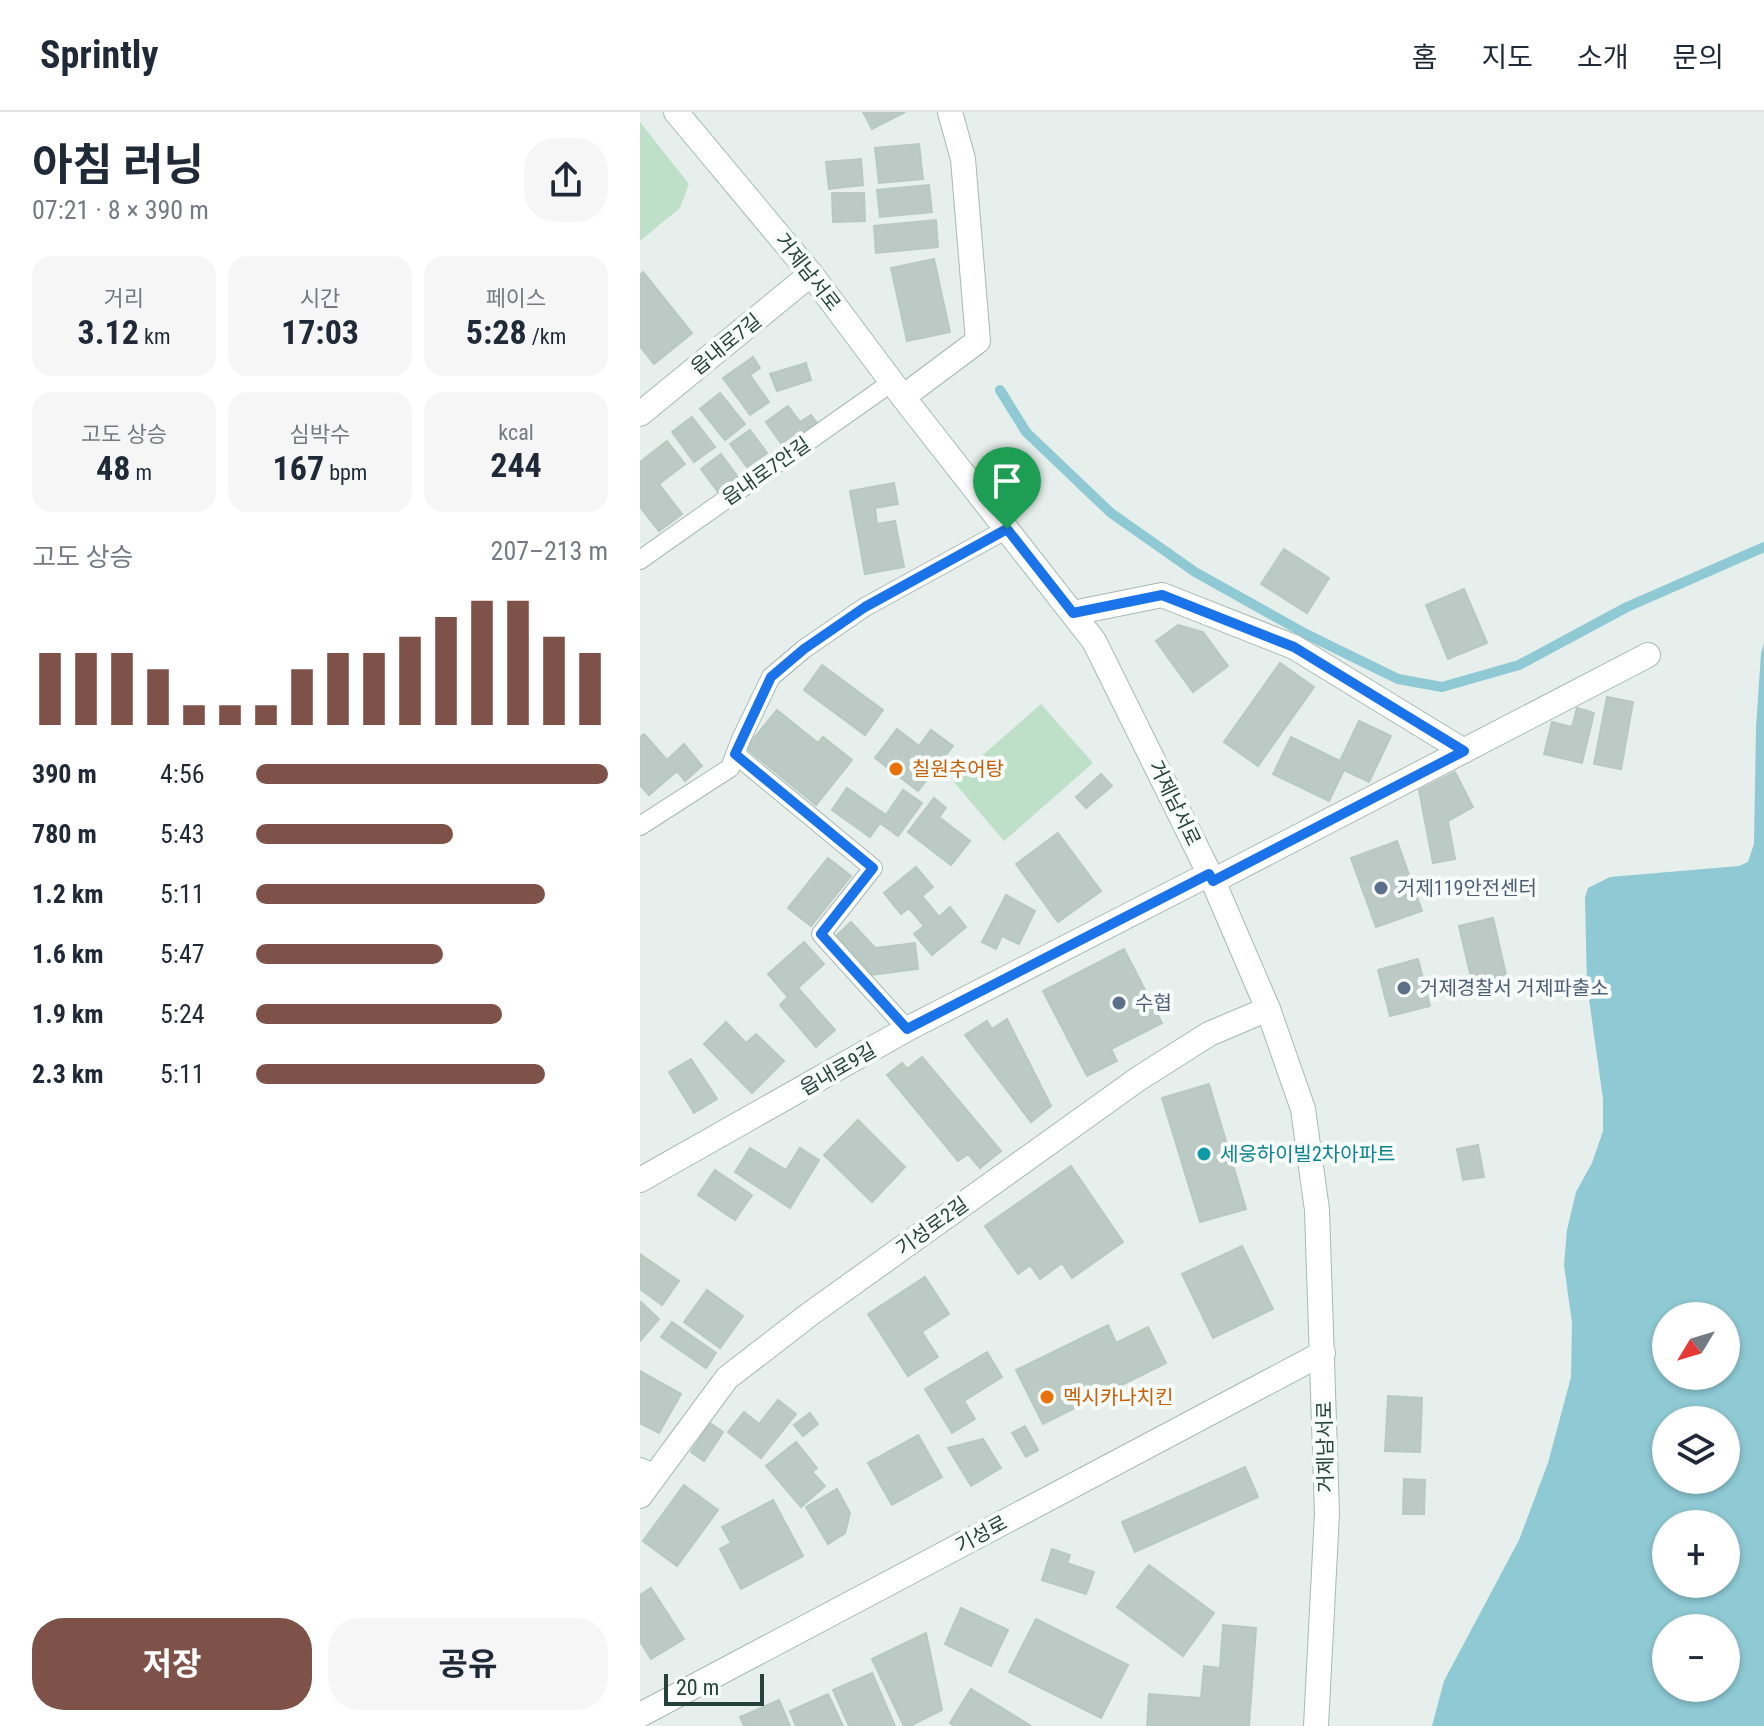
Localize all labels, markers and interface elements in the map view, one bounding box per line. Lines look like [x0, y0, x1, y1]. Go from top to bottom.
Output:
text: Sprintly [40, 33, 158, 77]
text: 홈 [1412, 41, 1437, 74]
text: 지도 [1481, 41, 1533, 74]
text: 소개 [1577, 41, 1628, 74]
text: 문의 [1672, 41, 1724, 74]
button: share [524, 138, 608, 222]
text: 아침 러닝 [32, 139, 204, 191]
text: 07:21 · 8 × 390 m [32, 195, 209, 225]
street label: 거제남서로 [770, 228, 846, 316]
text: 거리 [104, 286, 144, 311]
text: 시간 [300, 286, 340, 311]
text: 페이스 [486, 286, 546, 311]
street label: 읍내로7길 [686, 308, 766, 380]
text: 3.12 [78, 312, 139, 352]
text: 17:03 [281, 312, 359, 352]
text: 5:28 [466, 312, 527, 352]
text: km [139, 324, 170, 349]
text: /km [527, 324, 566, 349]
text: kcal [498, 420, 534, 445]
text: 고도 상승 [81, 422, 167, 447]
text: 심박수 [290, 422, 350, 447]
street label: 읍내로7안길 [717, 432, 815, 510]
text: 244 [490, 445, 542, 485]
pin [973, 447, 1041, 529]
text: 48 [96, 448, 130, 488]
text: 167 [273, 448, 324, 488]
icon: arrive [985, 459, 1029, 503]
text: m [130, 460, 152, 485]
text: bpm [324, 460, 367, 485]
text: 207–213 m [491, 536, 608, 566]
text: 고도 상승 [32, 542, 134, 572]
street label: 거제남서로 [1144, 756, 1206, 850]
place label: 칠원추어탕 [912, 757, 1004, 781]
text: 390 m [32, 759, 97, 789]
text: 4:56 [160, 759, 205, 789]
marker: 칠원추어탕 [887, 760, 905, 778]
text: 780 m [32, 819, 97, 849]
text: 5:43 [160, 819, 205, 849]
place label: 거제119안전센터 [1397, 876, 1537, 900]
text: 1.2 km [32, 879, 104, 909]
text: 5:11 [160, 879, 205, 909]
marker: 거제119안전센터 [1372, 879, 1390, 897]
text: 1.6 km [32, 939, 104, 969]
text: 5:47 [160, 939, 205, 969]
place label: 거제경찰서 거제파출소 [1420, 976, 1609, 1000]
marker: 거제경찰서 거제파출소 [1395, 979, 1413, 997]
place label: 수협 [1135, 991, 1172, 1015]
marker: 수협 [1110, 994, 1128, 1012]
text: 1.9 km [32, 999, 104, 1029]
text: 5:24 [160, 999, 205, 1029]
street label: 읍내로9길 [796, 1038, 880, 1100]
text: 2.3 km [32, 1059, 104, 1089]
text: 5:11 [160, 1059, 205, 1089]
place label: 세웅하이빌2차아파트 [1220, 1142, 1395, 1166]
marker: 세웅하이빌2차아파트 [1195, 1145, 1213, 1163]
street label: 기성로2길 [891, 1192, 973, 1260]
north arrow [1652, 1302, 1740, 1390]
map controls [1652, 1302, 1740, 1702]
place label: 멕시카나치킨 [1063, 1385, 1173, 1409]
marker: 멕시카나치킨 [1038, 1388, 1056, 1406]
street label: 거제남서로 [1312, 1401, 1338, 1493]
button: layers [1652, 1406, 1740, 1494]
street label: 기성로 [951, 1510, 1011, 1558]
button: + [1652, 1510, 1740, 1598]
button: − [1652, 1614, 1740, 1702]
button: 저장 [32, 1618, 312, 1710]
button: 공유 [328, 1618, 608, 1710]
scale bar [664, 1670, 764, 1706]
text: 20 m [676, 1675, 719, 1700]

